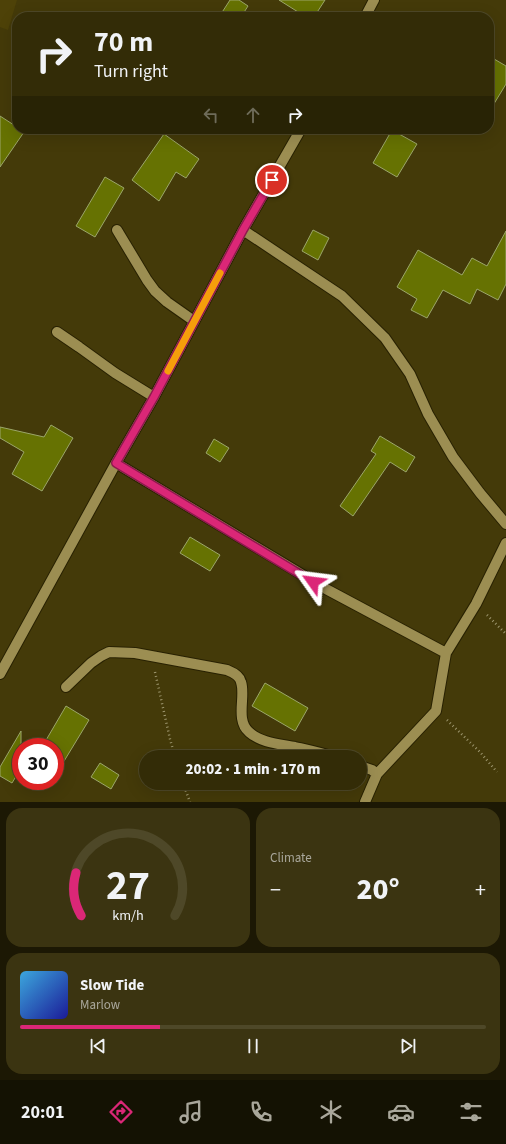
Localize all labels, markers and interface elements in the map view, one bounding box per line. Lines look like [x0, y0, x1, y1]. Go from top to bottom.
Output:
text: 70 m [94, 22, 153, 62]
icon: right [28, 28, 80, 80]
text: Turn right [94, 59, 168, 84]
icon: left [200, 104, 222, 126]
icon: ahead [242, 104, 264, 126]
icon: right [284, 104, 306, 126]
pin [255, 163, 289, 197]
icon: arrive [261, 169, 283, 191]
position arrow [292, 561, 334, 603]
speed limit sign: 30 [12, 738, 64, 790]
text: 20:02 · 1 min · 170 m [186, 759, 320, 780]
text: Climate [270, 849, 312, 867]
text: 27 [106, 855, 150, 915]
text: 20° [356, 868, 400, 911]
text: − [270, 874, 281, 906]
text: + [475, 874, 486, 906]
text: km/h [112, 904, 144, 925]
text: Slow Tide [80, 975, 144, 996]
text: Marlow [80, 996, 120, 1014]
icon: previous [87, 1035, 109, 1057]
icon: pause [242, 1035, 264, 1057]
icon: next [397, 1035, 419, 1057]
icon: directions [107, 1098, 135, 1126]
icon: music [177, 1098, 205, 1126]
icon: phone [247, 1098, 275, 1126]
icon: climate [317, 1098, 345, 1126]
icon: car [387, 1098, 415, 1126]
icon: filters [457, 1098, 485, 1126]
text: 20:01 [21, 1100, 64, 1125]

